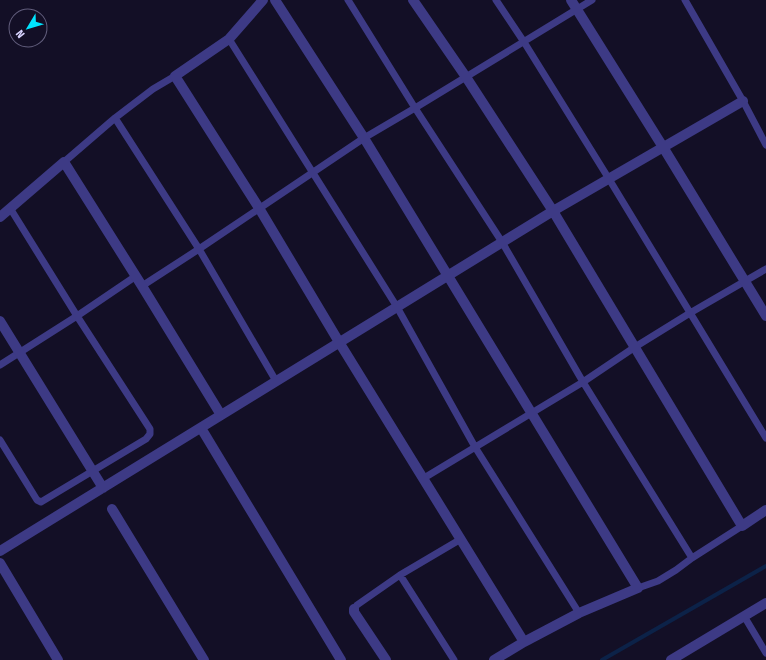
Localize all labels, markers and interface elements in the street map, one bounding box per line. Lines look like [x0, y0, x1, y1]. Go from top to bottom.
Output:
north arrow [8, 8, 48, 48]
text: N [13, 27, 28, 40]

